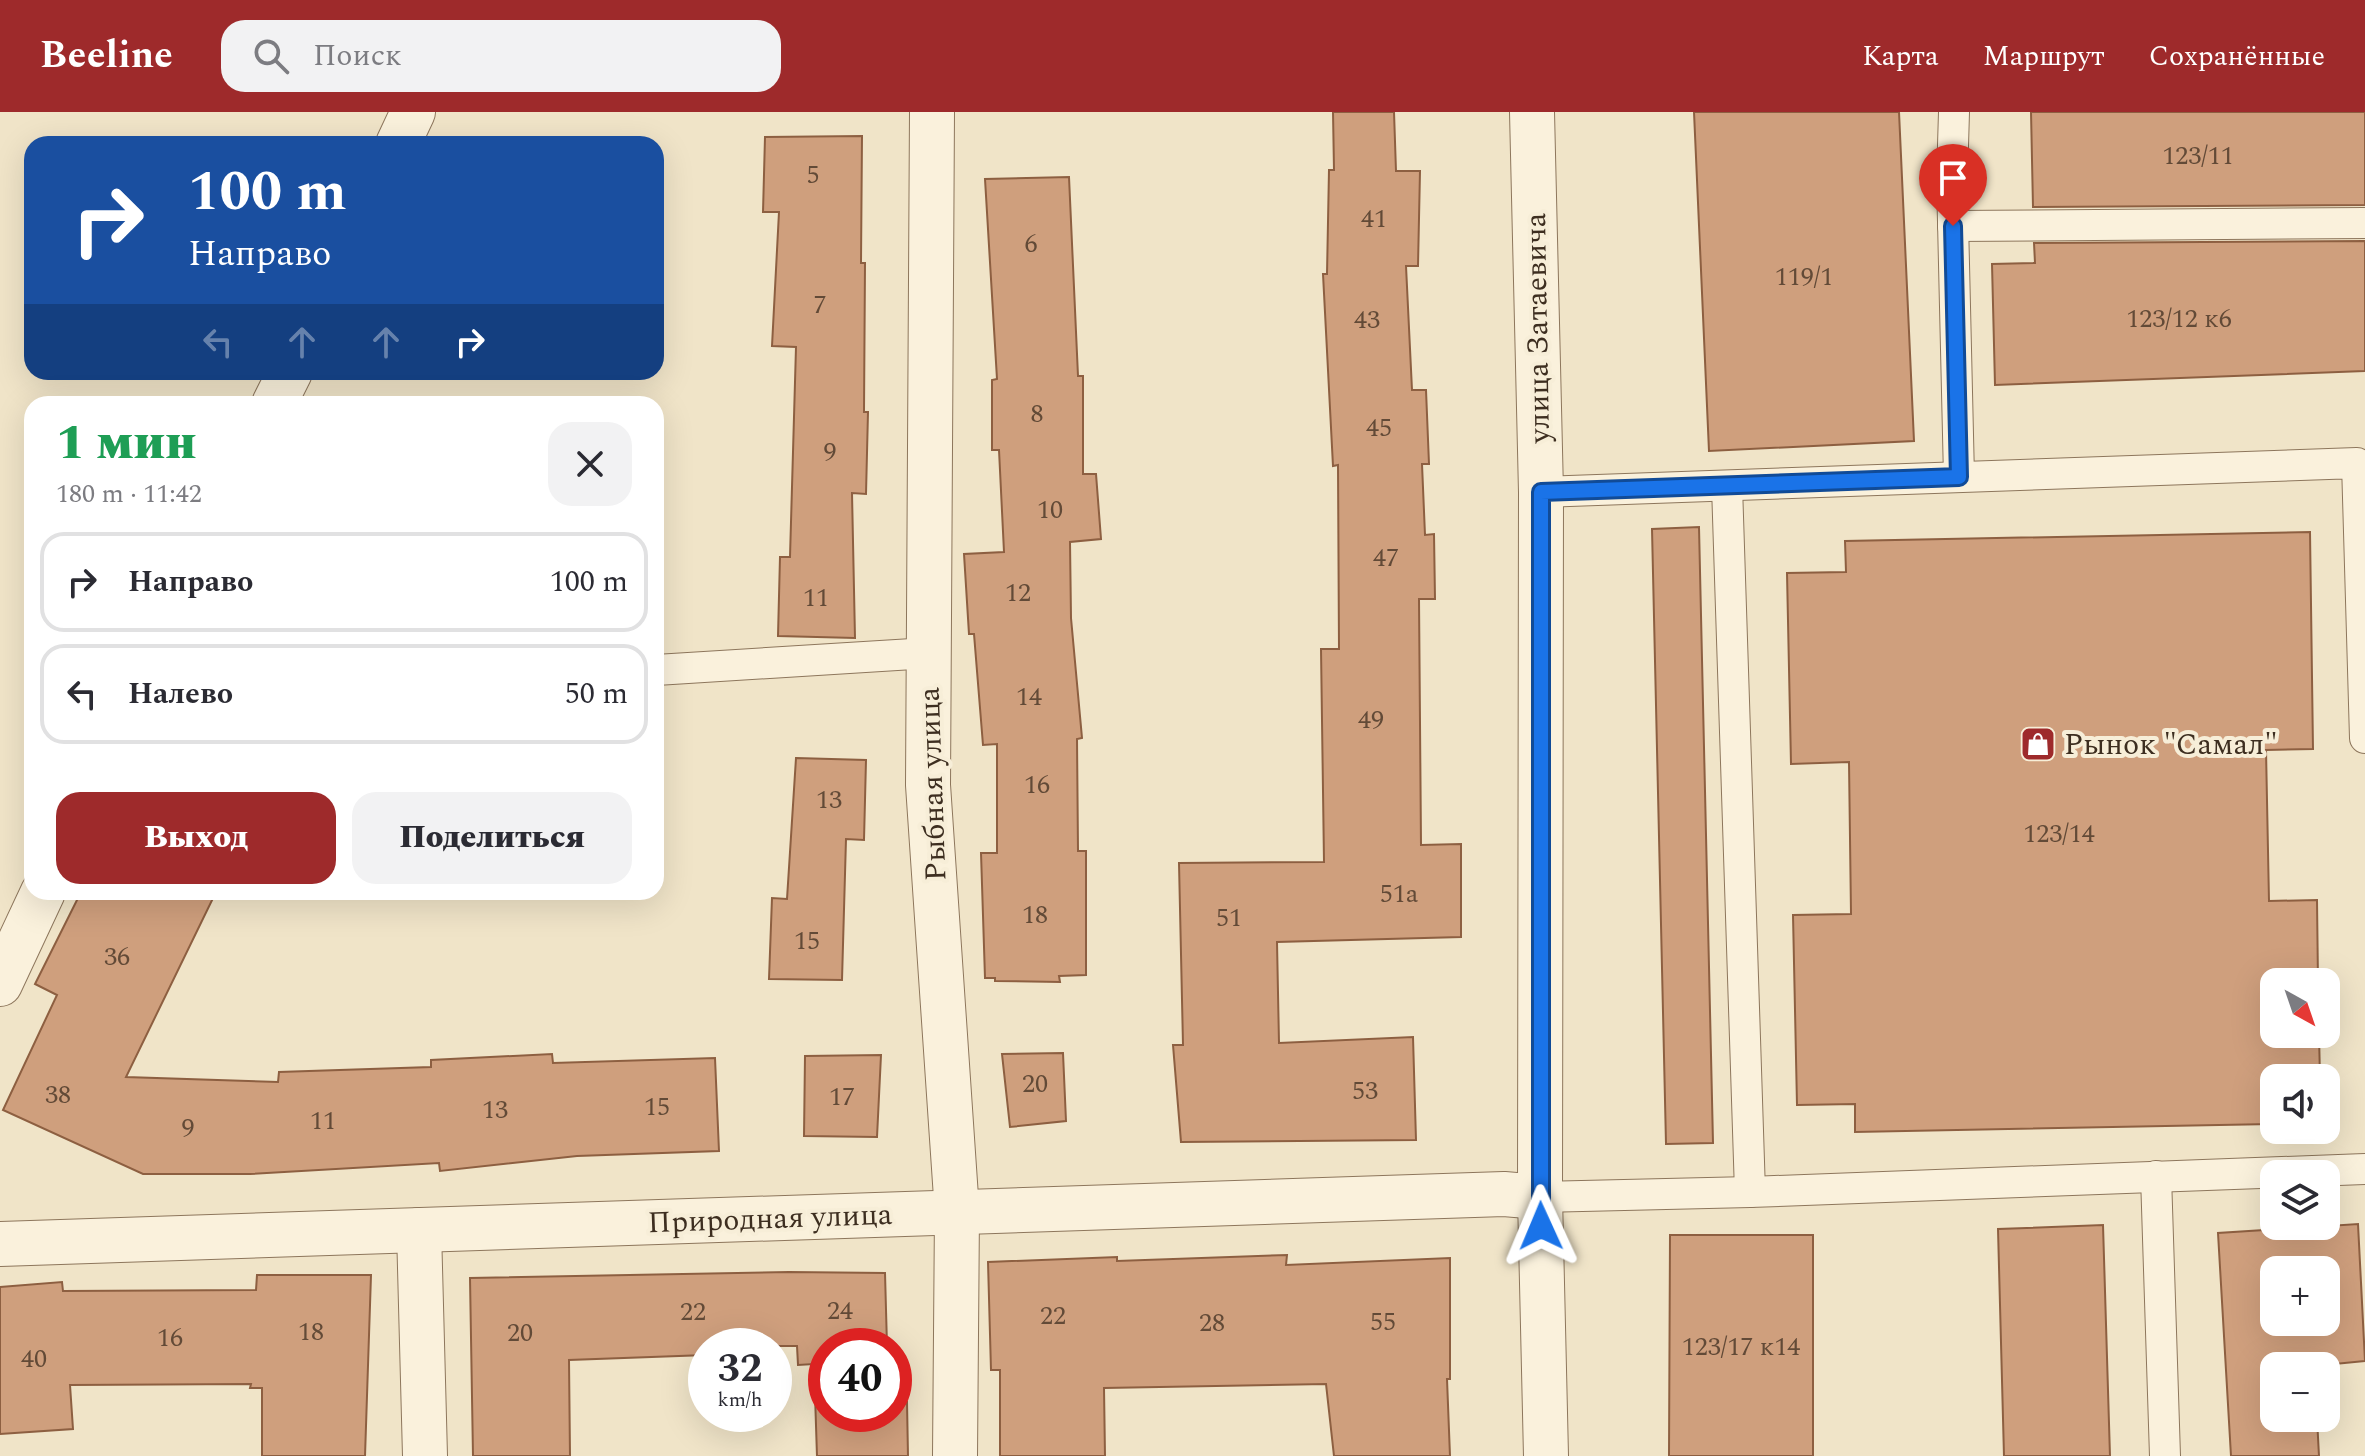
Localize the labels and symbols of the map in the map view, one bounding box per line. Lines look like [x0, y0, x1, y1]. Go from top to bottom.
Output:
house number: 123/11 [2162, 136, 2234, 176]
pin [1919, 144, 1987, 226]
house number: 5 [806, 155, 820, 195]
house number: 41 [1361, 199, 1387, 239]
street label: улица Затаевича [1513, 212, 1563, 445]
house number: 6 [1024, 224, 1038, 264]
house number: 119/1 [1775, 257, 1833, 297]
house number: 7 [813, 285, 827, 325]
house number: 123/12 к6 [2126, 299, 2232, 339]
house number: 43 [1354, 300, 1380, 340]
house number: 8 [1030, 394, 1044, 434]
house number: 45 [1366, 408, 1392, 448]
house number: 9 [823, 432, 837, 472]
house number: 10 [1037, 490, 1063, 530]
house number: 47 [1373, 538, 1399, 578]
house number: 12 [1005, 573, 1031, 613]
house number: 11 [803, 578, 829, 618]
house number: 14 [1016, 677, 1042, 717]
street label: Рыбная улица [907, 686, 959, 882]
house number: 49 [1358, 700, 1384, 740]
place label: Рынок "Самал" [2064, 722, 2278, 768]
shop icon: Рынок "Самал" [2019, 725, 2057, 763]
house number: 16 [1024, 765, 1050, 805]
house number: 13 [816, 780, 842, 820]
house number: 123/14 [2023, 814, 2095, 854]
house number: 51а [1380, 874, 1419, 914]
house number: 18 [1022, 895, 1048, 935]
house number: 51 [1216, 898, 1242, 938]
house number: 15 [794, 921, 820, 961]
house number: 36 [104, 937, 130, 977]
north arrow [2260, 968, 2340, 1048]
house number: 20 [1022, 1064, 1048, 1104]
house number: 53 [1352, 1071, 1378, 1111]
house number: 38 [45, 1075, 71, 1115]
house number: 17 [829, 1077, 855, 1117]
house number: 15 [644, 1087, 670, 1127]
house number: 13 [482, 1090, 508, 1130]
house number: 11 [310, 1101, 336, 1141]
house number: 9 [181, 1108, 195, 1148]
position arrow [1499, 1184, 1583, 1268]
street label: Природная улица [647, 1192, 893, 1246]
house number: 24 [827, 1291, 853, 1331]
house number: 22 [680, 1292, 706, 1332]
house number: 22 [1040, 1296, 1066, 1336]
house number: 55 [1370, 1302, 1396, 1342]
house number: 28 [1199, 1303, 1225, 1343]
house number: 18 [298, 1312, 324, 1352]
house number: 20 [507, 1313, 533, 1353]
house number: 16 [157, 1318, 183, 1358]
house number: 123/17 к14 [1682, 1327, 1800, 1367]
speed limit sign: 40 [808, 1328, 912, 1432]
house number: 40 [21, 1339, 47, 1379]

